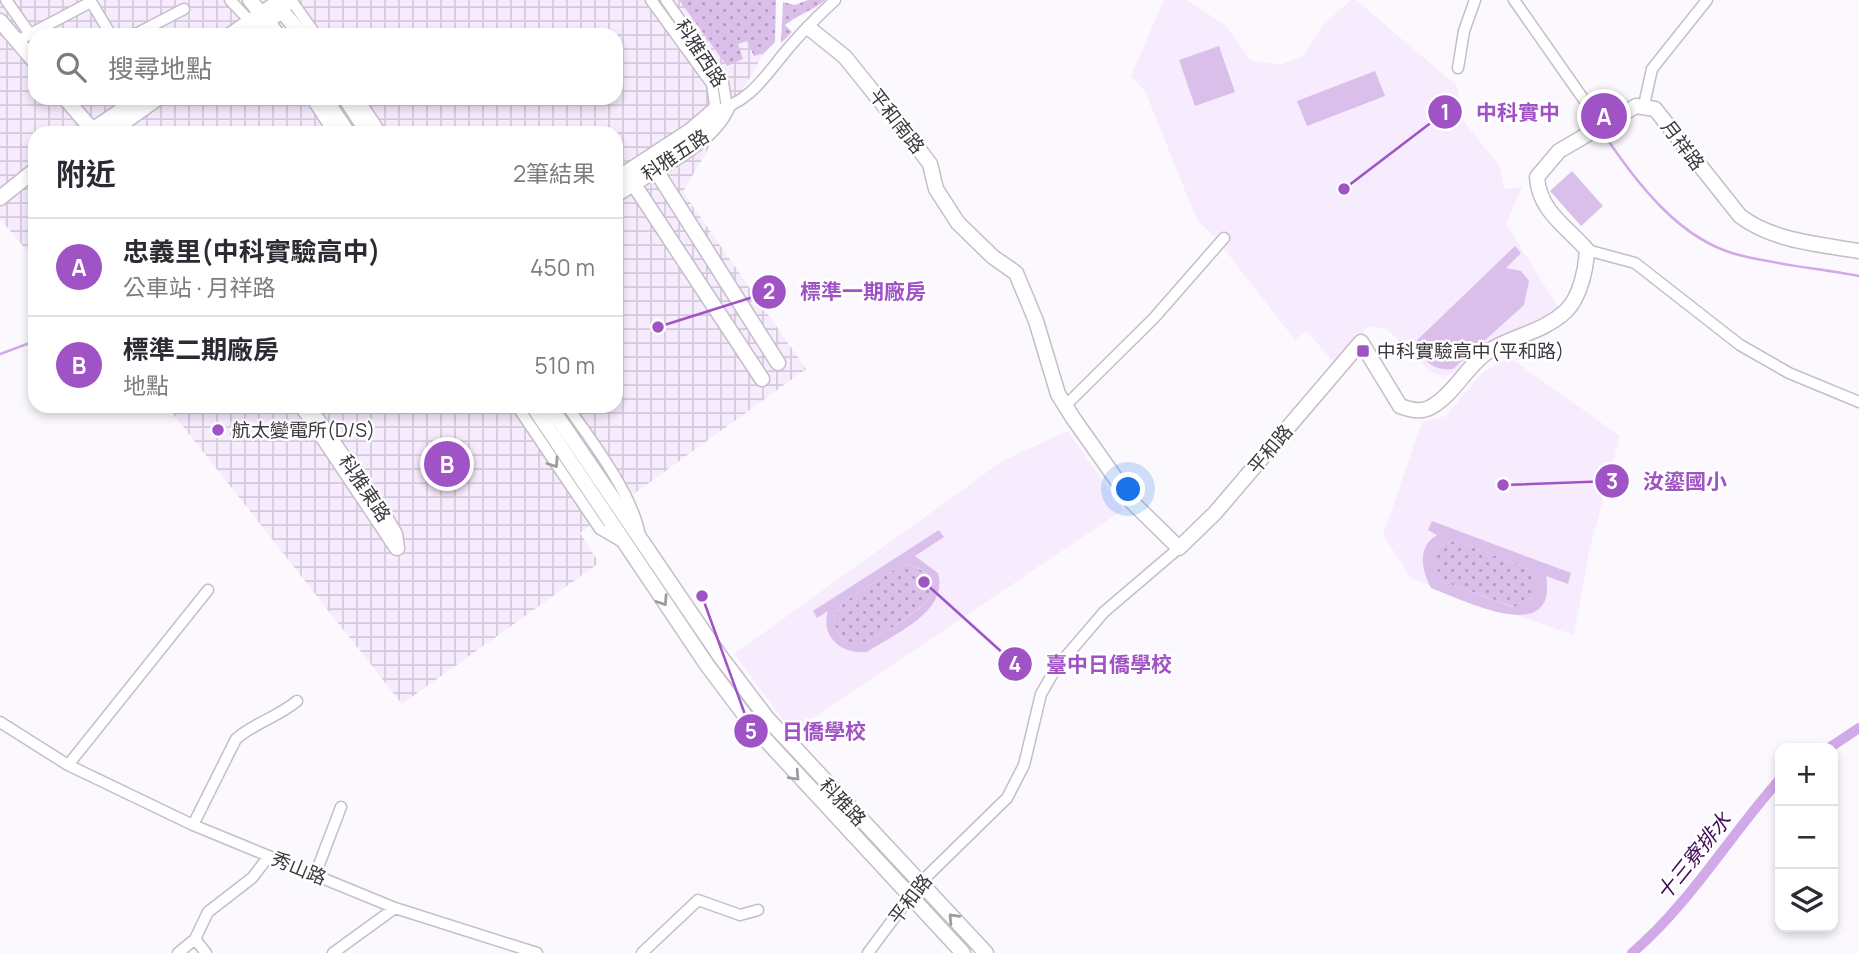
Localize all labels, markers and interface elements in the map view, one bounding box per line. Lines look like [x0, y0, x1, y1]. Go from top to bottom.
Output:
street label: 科雅西路 [669, 14, 733, 92]
search box [28, 28, 623, 105]
icon: search [52, 48, 90, 86]
text: 搜尋地點 [108, 50, 212, 86]
street label: 平和南路 [863, 83, 931, 159]
pin: A [1581, 90, 1627, 142]
callout: 中科實中 [1427, 91, 1574, 133]
text: 1 [1440, 98, 1450, 126]
text: 中科實中 [1476, 98, 1560, 126]
street label: 月祥路 [1655, 114, 1711, 176]
street label: 科雅五路 [636, 123, 714, 187]
text: 附近 [56, 153, 116, 194]
text: 2筆結果 [513, 157, 595, 189]
text: 忠義里(中科實驗高中) [123, 233, 381, 269]
text: A [71, 251, 87, 283]
text: 450 m [530, 251, 595, 283]
text: 公車站 · 月祥路 [123, 271, 275, 303]
callout: 標準一期廠房 [751, 271, 940, 313]
text: 2 [763, 277, 775, 305]
text: 標準一期廠房 [800, 277, 926, 305]
text: 標準二期廠房 [123, 331, 279, 367]
place label: 中科實驗高中(平和路) [1377, 338, 1564, 364]
marker: 中科實驗高中(平和路) [1355, 343, 1371, 359]
text: B [72, 349, 86, 381]
text: 510 m [535, 349, 595, 381]
text: 地點 [123, 369, 169, 401]
place label: 航太變電所(D/S) [232, 417, 375, 443]
street label: 平和路 [1242, 419, 1298, 479]
marker: 航太變電所(D/S) [210, 422, 226, 438]
pin: B [424, 438, 470, 490]
street label: 科雅東路 [333, 449, 397, 527]
one-way arrow [546, 455, 558, 468]
callout: 汝鎏國小 [1594, 460, 1741, 502]
text: 3 [1606, 467, 1618, 495]
text: 汝鎏國小 [1643, 467, 1727, 495]
your location [1111, 472, 1145, 506]
one-way arrow [655, 593, 668, 606]
callout: 臺中日僑學校 [997, 643, 1186, 685]
text: 4 [1009, 650, 1021, 678]
text: 臺中日僑學校 [1046, 650, 1172, 678]
callout: 日僑學校 [733, 710, 880, 752]
text: 5 [745, 717, 757, 745]
text: 日僑學校 [782, 717, 866, 745]
map controls [1775, 743, 1838, 932]
button: + [1775, 743, 1838, 806]
one-way arrow [787, 767, 800, 780]
street label: 科雅路 [814, 772, 872, 832]
water label: 十三寮排水 [1649, 806, 1738, 906]
button: − [1775, 806, 1838, 869]
street label: 秀山路 [268, 845, 330, 891]
street label: 平和路 [882, 869, 938, 929]
button: layers [1775, 869, 1838, 932]
one-way arrow [949, 913, 961, 926]

